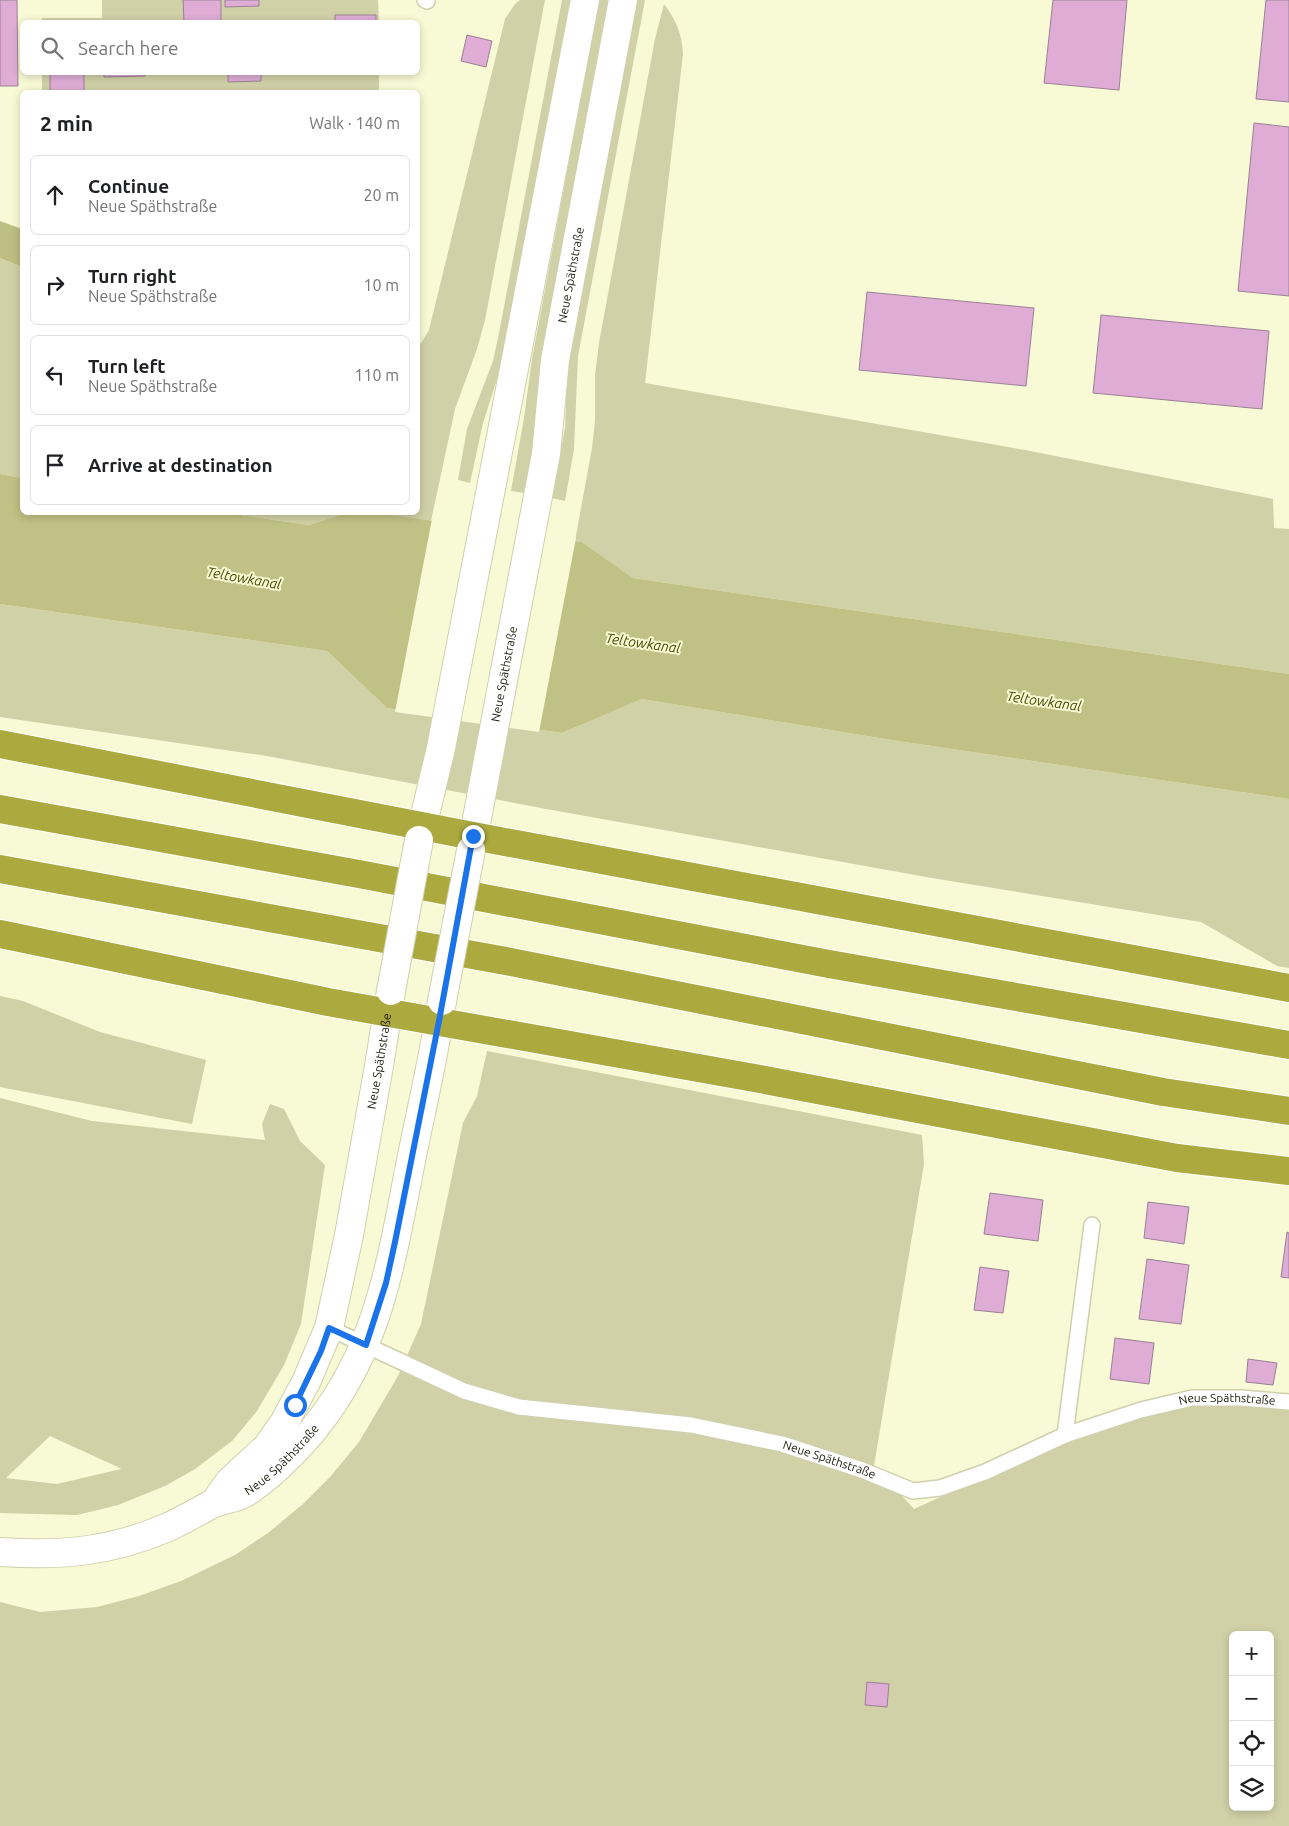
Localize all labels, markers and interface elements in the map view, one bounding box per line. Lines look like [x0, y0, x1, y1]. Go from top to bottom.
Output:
search box [20, 20, 420, 75]
icon: search [38, 34, 66, 62]
text: Search here [78, 37, 178, 59]
text: 2 min [40, 111, 93, 135]
text: Walk · 140 m [309, 114, 400, 132]
text: Continue [88, 175, 169, 197]
icon: ahead [41, 181, 69, 209]
text: 20 m [363, 186, 399, 204]
text: Neue Späthstraße [88, 197, 217, 215]
street label: Neue Späthstraße [555, 226, 586, 324]
text: Turn right [88, 265, 176, 287]
icon: right [41, 271, 69, 299]
text: 10 m [363, 276, 399, 294]
text: Neue Späthstraße [88, 287, 217, 305]
text: Turn left [88, 355, 166, 377]
icon: left [41, 361, 69, 389]
text: 110 m [354, 366, 399, 384]
text: Neue Späthstraße [88, 377, 217, 395]
icon: arrive [41, 451, 69, 479]
text: Arrive at destination [88, 454, 273, 476]
water label: Teltowkanal [206, 564, 283, 592]
street label: Neue Späthstraße [488, 625, 519, 723]
water label: Teltowkanal [605, 630, 681, 656]
water label: Teltowkanal [1006, 688, 1082, 714]
route end [462, 825, 485, 848]
street label: Neue Späthstraße [364, 1012, 393, 1110]
street label: Neue Späthstraße [1177, 1391, 1276, 1407]
route start [284, 1394, 307, 1417]
street label: Neue Späthstraße [242, 1422, 321, 1497]
street label: Neue Späthstraße [781, 1438, 878, 1481]
map controls [1229, 1631, 1274, 1811]
button: + [1229, 1631, 1274, 1676]
button: − [1229, 1676, 1274, 1721]
button: locate [1229, 1721, 1274, 1766]
button: layers [1229, 1766, 1274, 1811]

